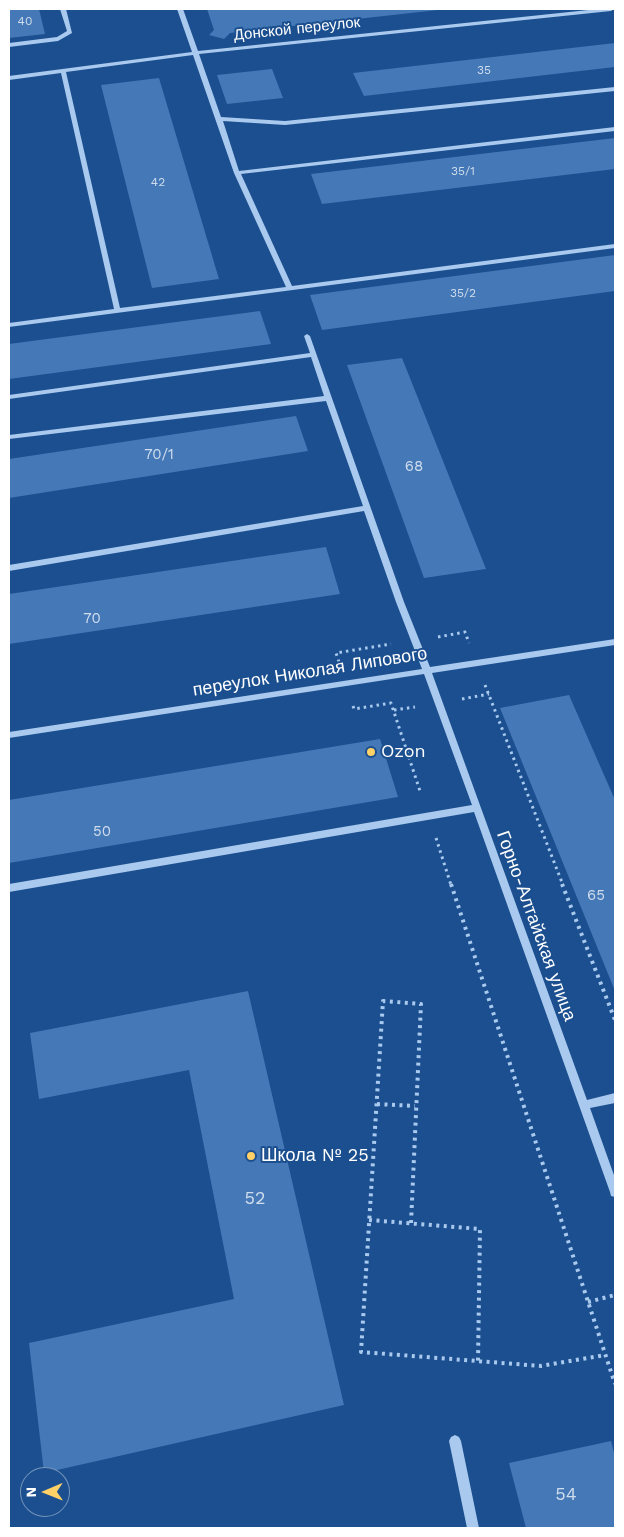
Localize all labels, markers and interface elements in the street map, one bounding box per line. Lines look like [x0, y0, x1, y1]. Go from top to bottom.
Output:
street label: Донской переулок [233, 13, 361, 45]
house number: 40 [18, 14, 32, 28]
house number: 35 [477, 63, 491, 77]
house number: 35/1 [451, 164, 475, 178]
house number: 42 [151, 175, 165, 189]
house number: 35/2 [450, 286, 476, 300]
house number: 70/1 [144, 446, 174, 464]
house number: 68 [405, 458, 423, 476]
house number: 70 [83, 610, 101, 628]
street label: переулок Николая Липового [191, 643, 429, 701]
place label: Ozon [381, 741, 426, 763]
marker: Ozon [365, 746, 377, 758]
house number: 50 [93, 823, 111, 841]
street label: Горно-Алтайская улица [491, 828, 581, 1024]
house number: 65 [587, 887, 605, 905]
place label: Школа № 25 [261, 1145, 369, 1167]
marker: Школа № 25 [245, 1150, 257, 1162]
house number: 52 [245, 1188, 265, 1210]
north arrow [20, 1467, 70, 1517]
house number: 54 [555, 1484, 577, 1506]
text: N [23, 1487, 39, 1498]

